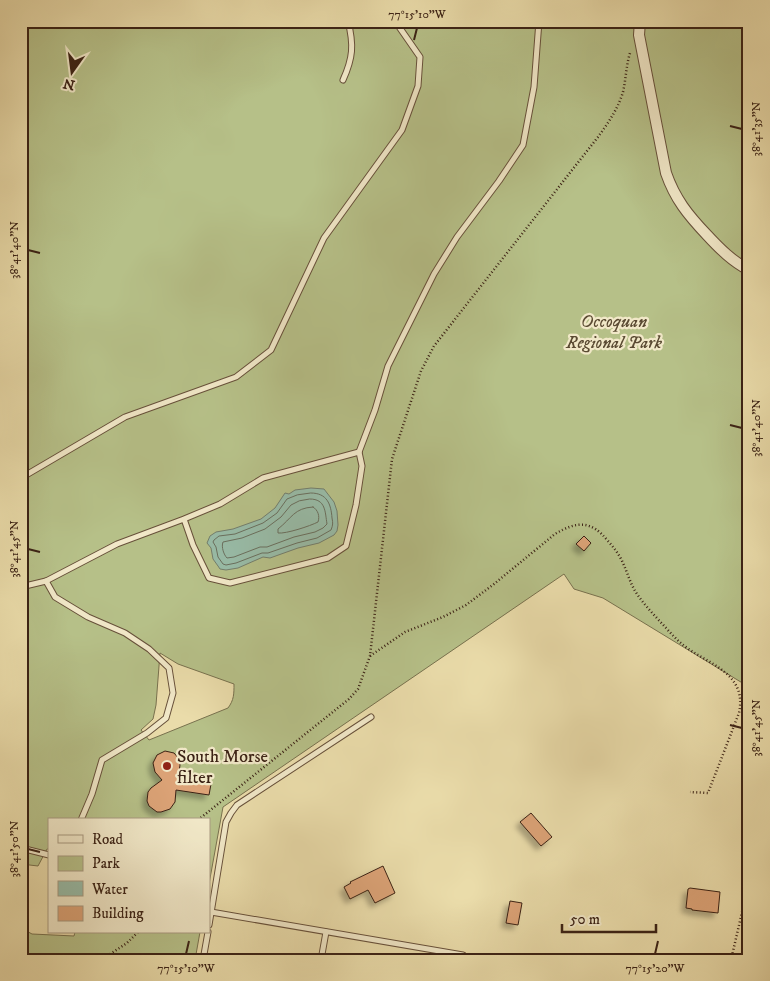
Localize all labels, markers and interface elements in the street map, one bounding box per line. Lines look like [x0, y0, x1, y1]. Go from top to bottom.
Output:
text: 77°15'10"W [388, 7, 447, 22]
north arrow [48, 48, 98, 98]
text: N [61, 73, 77, 94]
text: 38°41'35"N [749, 101, 764, 156]
text: 38°41'40"N [7, 221, 22, 279]
park label: Occoquan Regional Park [565, 311, 663, 354]
text: 38°41'40"N [749, 399, 764, 457]
text: 38°41'45"N [7, 520, 22, 578]
text: 38°41'45"N [749, 699, 764, 757]
place label: South Morse filter [177, 746, 268, 789]
marker: South Morse filter [161, 760, 173, 772]
legend [48, 818, 210, 934]
text: 38°41'50"N [7, 820, 22, 877]
text: Road [92, 830, 124, 849]
text: Park [92, 854, 121, 873]
text: Water [91, 880, 128, 899]
scale bar [562, 901, 656, 933]
text: Building [92, 904, 144, 923]
text: 50 m [570, 910, 600, 929]
text: 77°15'10"W [157, 961, 216, 976]
text: 77°15'20"W [625, 961, 686, 976]

